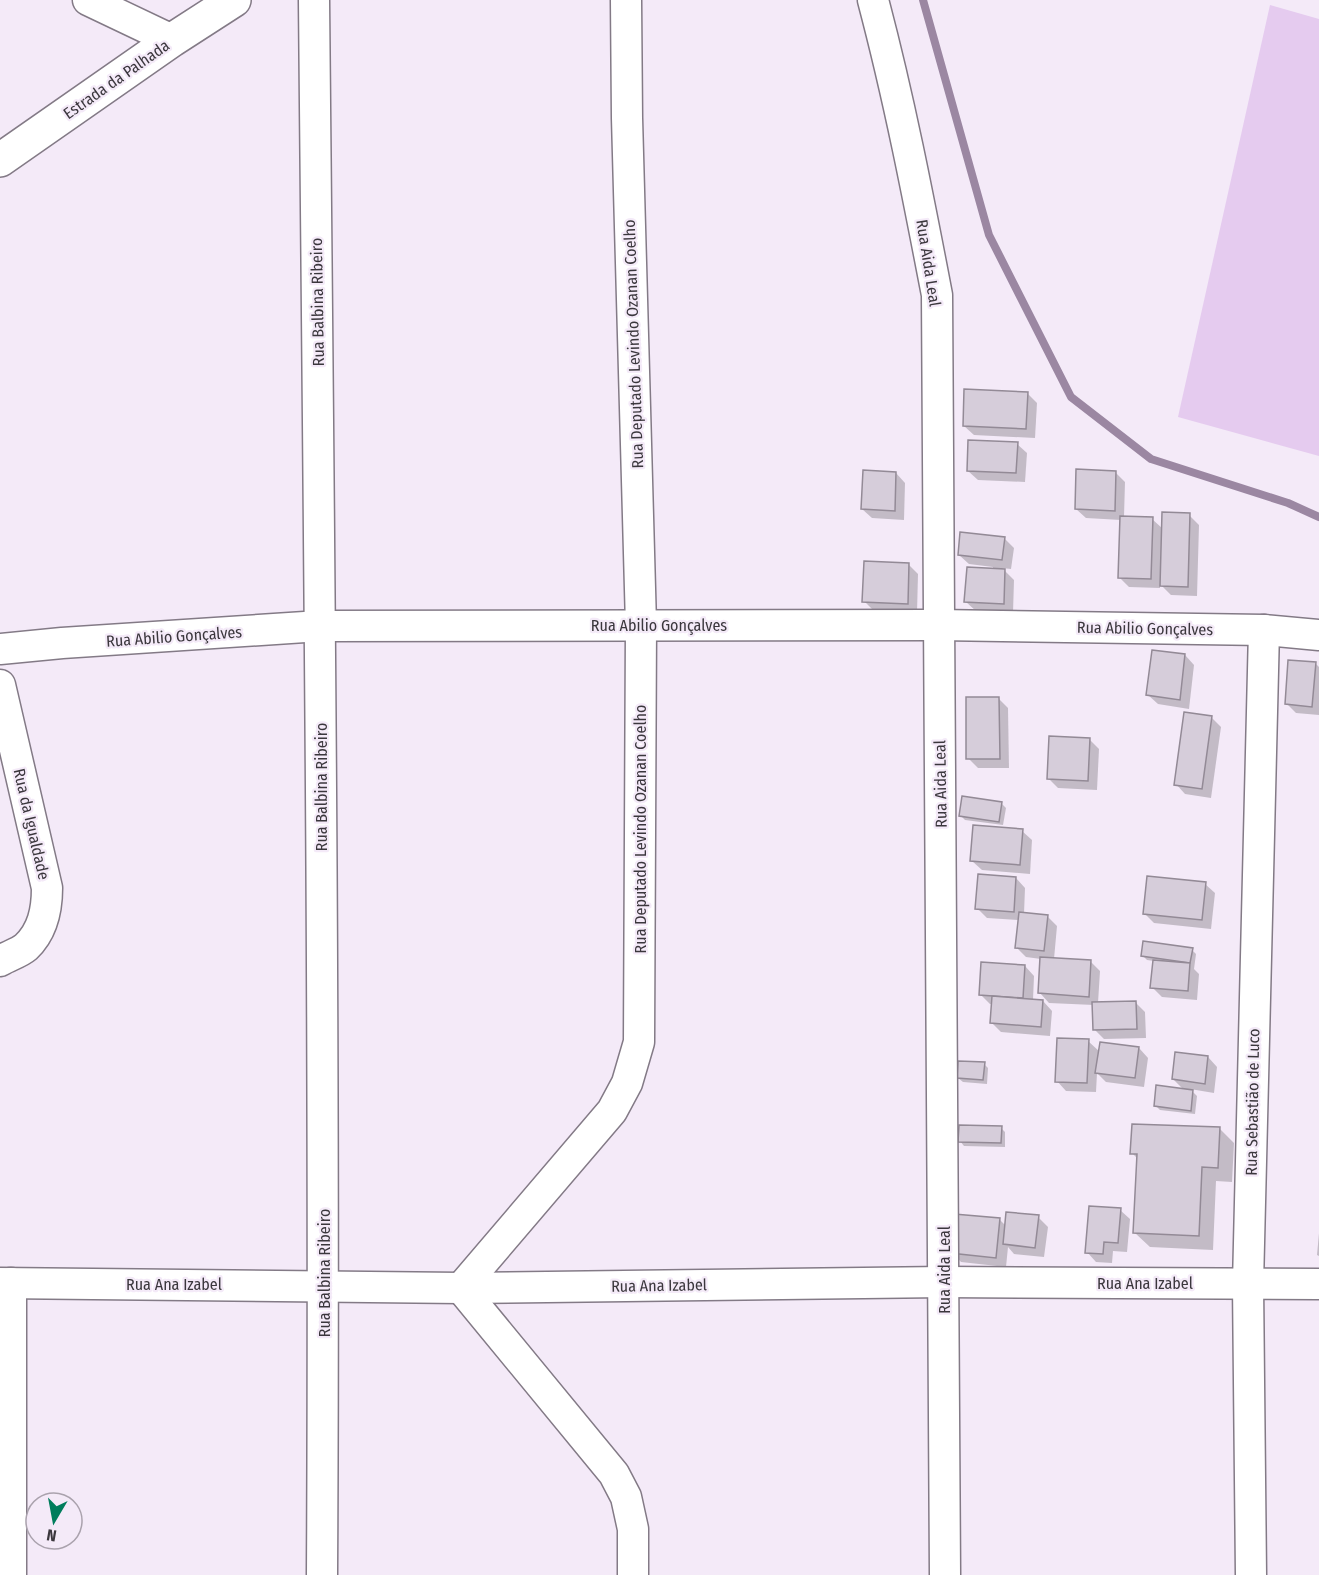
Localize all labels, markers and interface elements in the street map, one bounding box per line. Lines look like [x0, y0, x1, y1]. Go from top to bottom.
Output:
street label: Estrada da Palhada [60, 36, 173, 123]
street label: Rua Aida Leal [912, 218, 945, 308]
street label: Rua Deputado Levindo Ozanan Coelho [620, 219, 647, 469]
street label: Rua Balbina Ribeiro [307, 237, 328, 366]
street label: Rua Abilio Gonçalves [591, 616, 727, 635]
street label: Rua Abilio Gonçalves [1077, 618, 1213, 639]
street label: Rua Abilio Gonçalves [105, 622, 243, 651]
street label: Rua Deputado Levindo Ozanan Coelho [631, 705, 650, 953]
street label: Rua Balbina Ribeiro [312, 723, 331, 851]
street label: Rua Aida Leal [930, 740, 951, 828]
street label: Rua da Igualdade [9, 767, 54, 882]
street label: Rua Sebastião de Luco [1242, 1028, 1263, 1176]
street label: Rua Balbina Ribeiro [315, 1209, 334, 1337]
street label: Rua Aida Leal [935, 1226, 954, 1314]
street label: Rua Ana Izabel [1097, 1274, 1193, 1293]
street label: Rua Ana Izabel [126, 1275, 222, 1294]
street label: Rua Ana Izabel [611, 1275, 707, 1296]
north arrow [24, 1491, 84, 1551]
text: N [45, 1525, 58, 1545]

